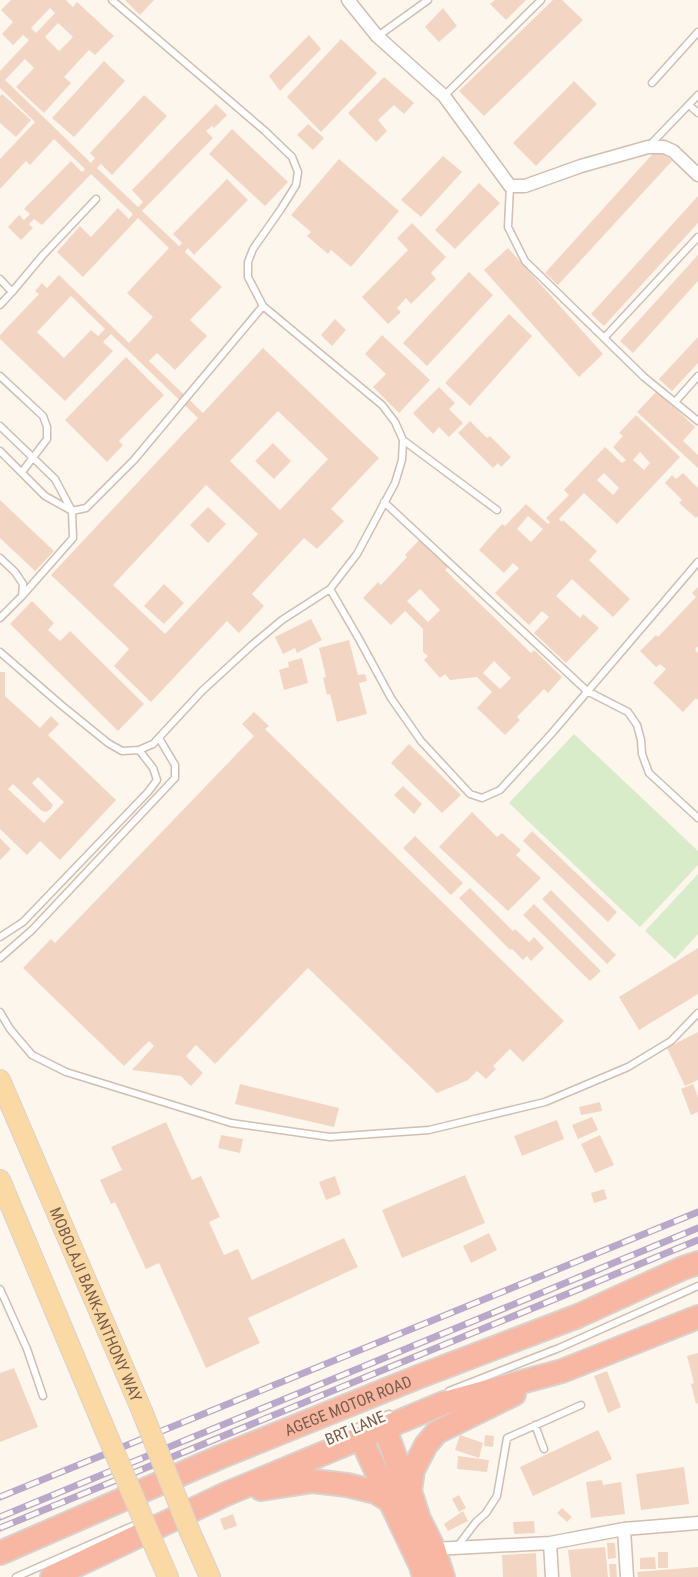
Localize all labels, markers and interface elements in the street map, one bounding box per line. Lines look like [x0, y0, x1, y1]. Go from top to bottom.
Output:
street label: MOBOLAJI BANK-ANTHONY WAY [46, 1204, 147, 1405]
street label: AGEGE MOTOR ROAD [282, 1371, 414, 1439]
street label: BRT LANE [322, 1407, 388, 1449]

